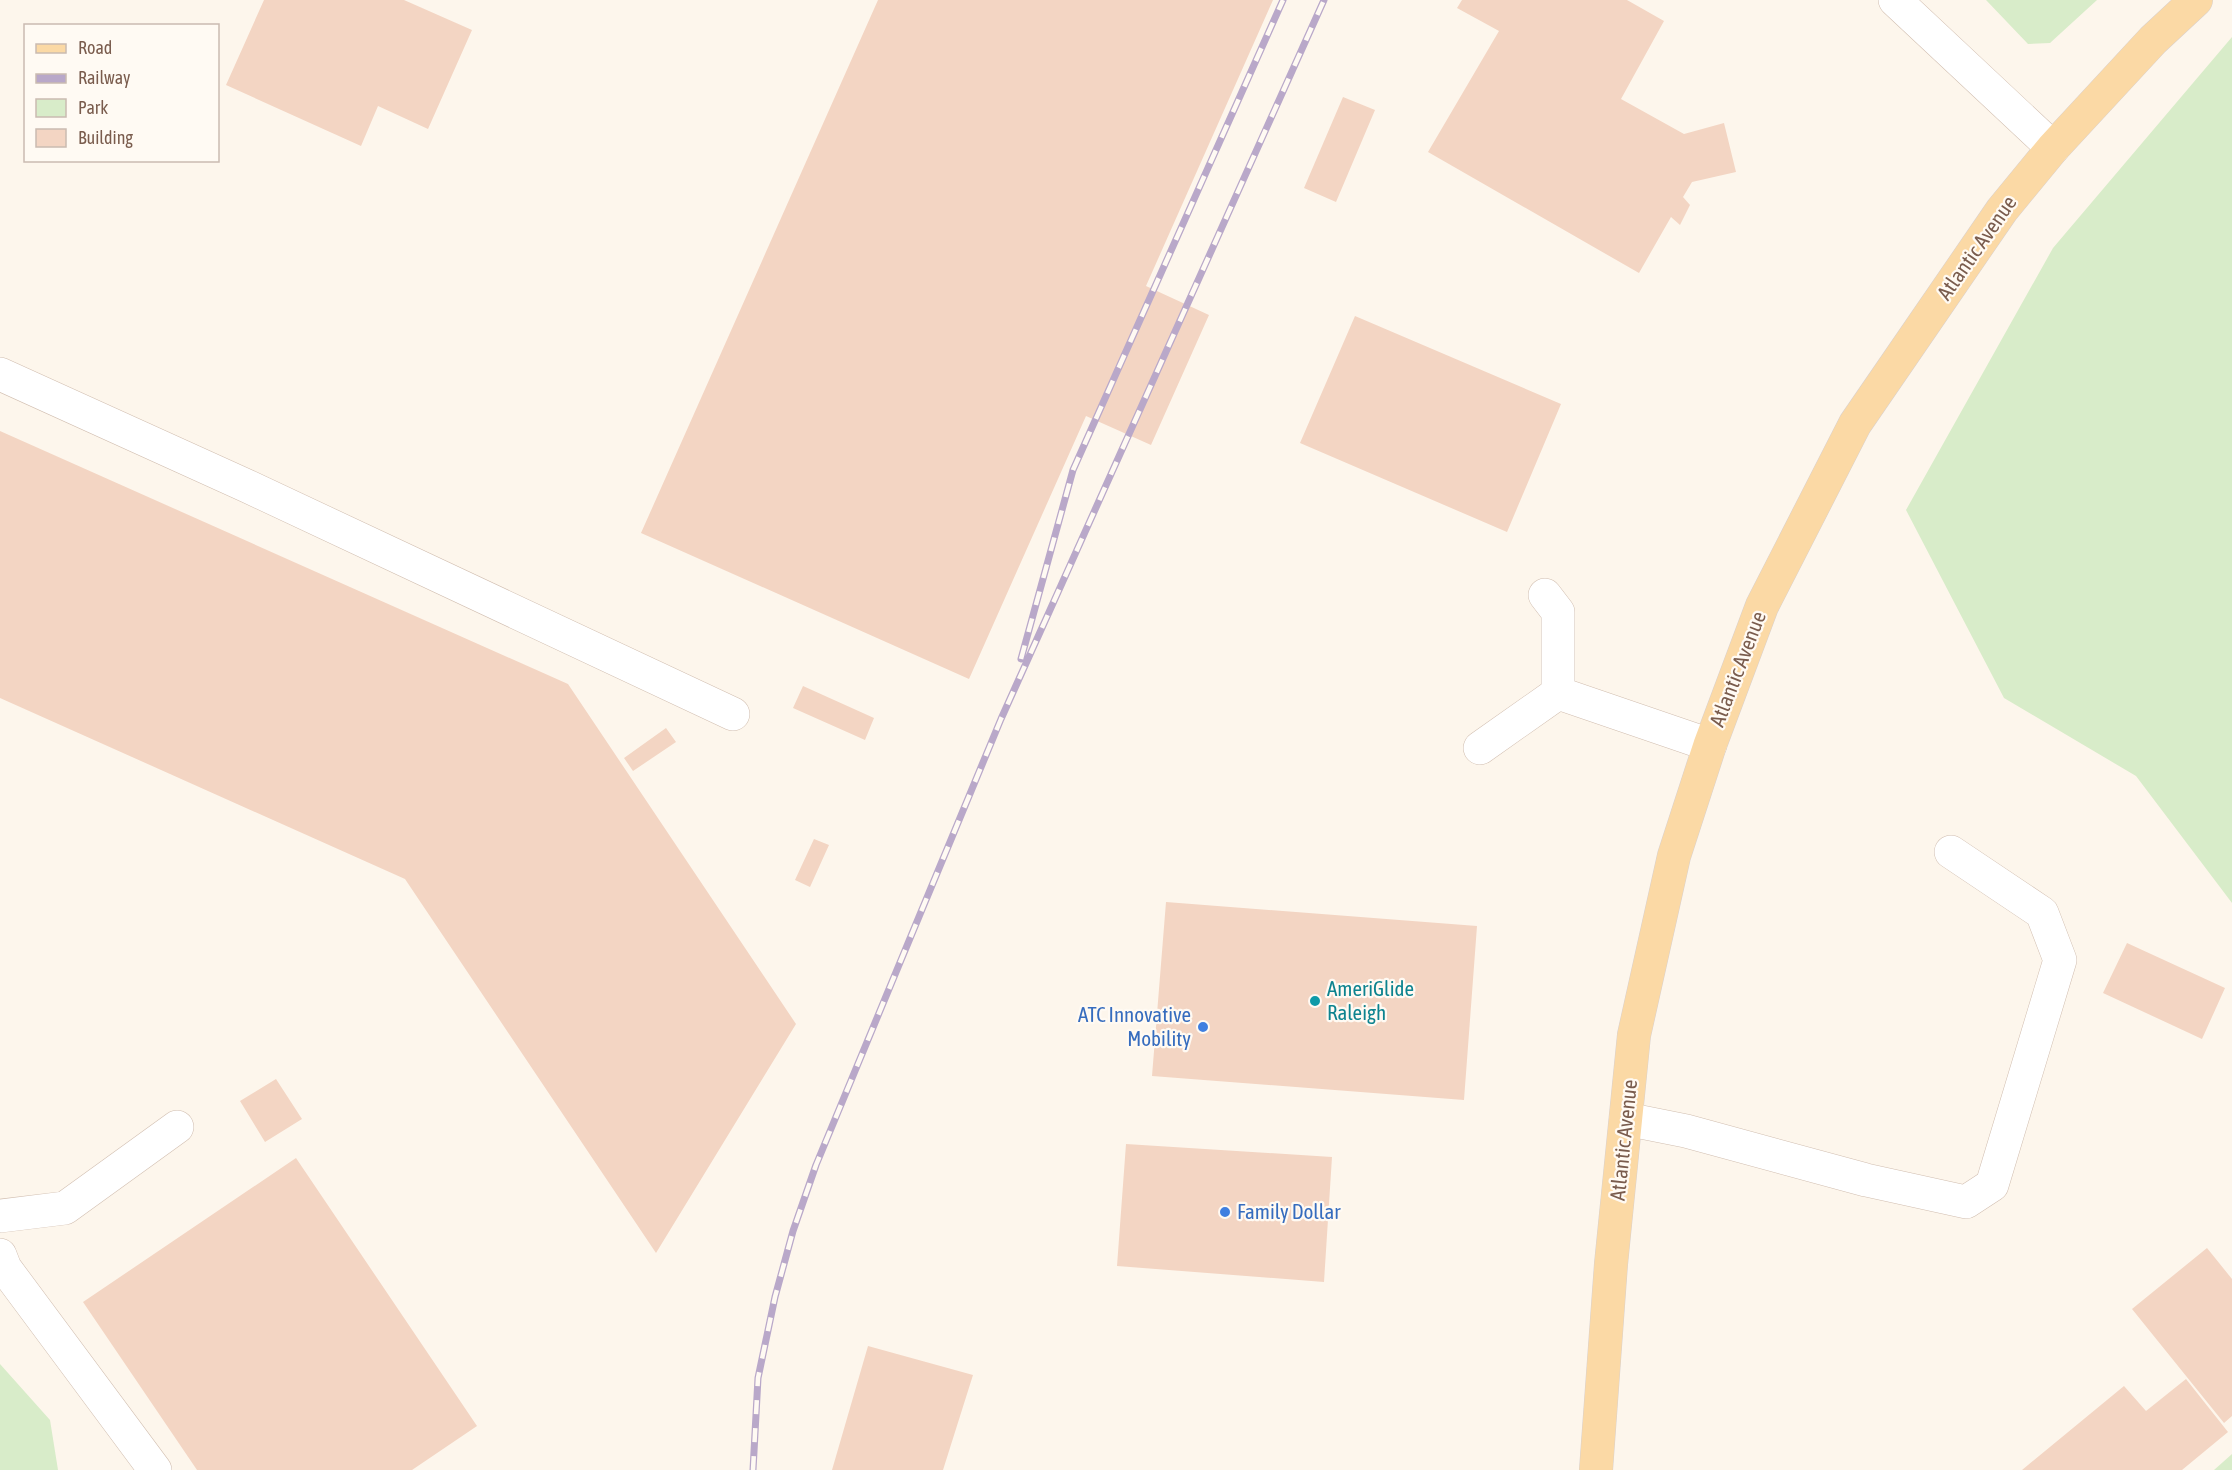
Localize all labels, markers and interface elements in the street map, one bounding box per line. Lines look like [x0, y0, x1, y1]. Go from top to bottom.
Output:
legend [24, 24, 219, 162]
text: Road [78, 37, 112, 58]
text: Railway [78, 67, 130, 88]
text: Park [78, 97, 108, 118]
text: Building [78, 127, 133, 148]
street label: Atlantic Avenue [1932, 191, 2021, 304]
street label: Atlantic Avenue [1704, 608, 1770, 730]
place label: AmeriGlide Raleigh [1327, 976, 1414, 1024]
marker: AmeriGlide Raleigh [1308, 994, 1322, 1008]
place label: ATC Innovative Mobility [1078, 1002, 1191, 1050]
marker: ATC Innovative Mobility [1196, 1020, 1210, 1034]
street label: Atlantic Avenue [1605, 1078, 1641, 1202]
place label: Family Dollar [1237, 1199, 1341, 1223]
marker: Family Dollar [1218, 1205, 1232, 1219]

